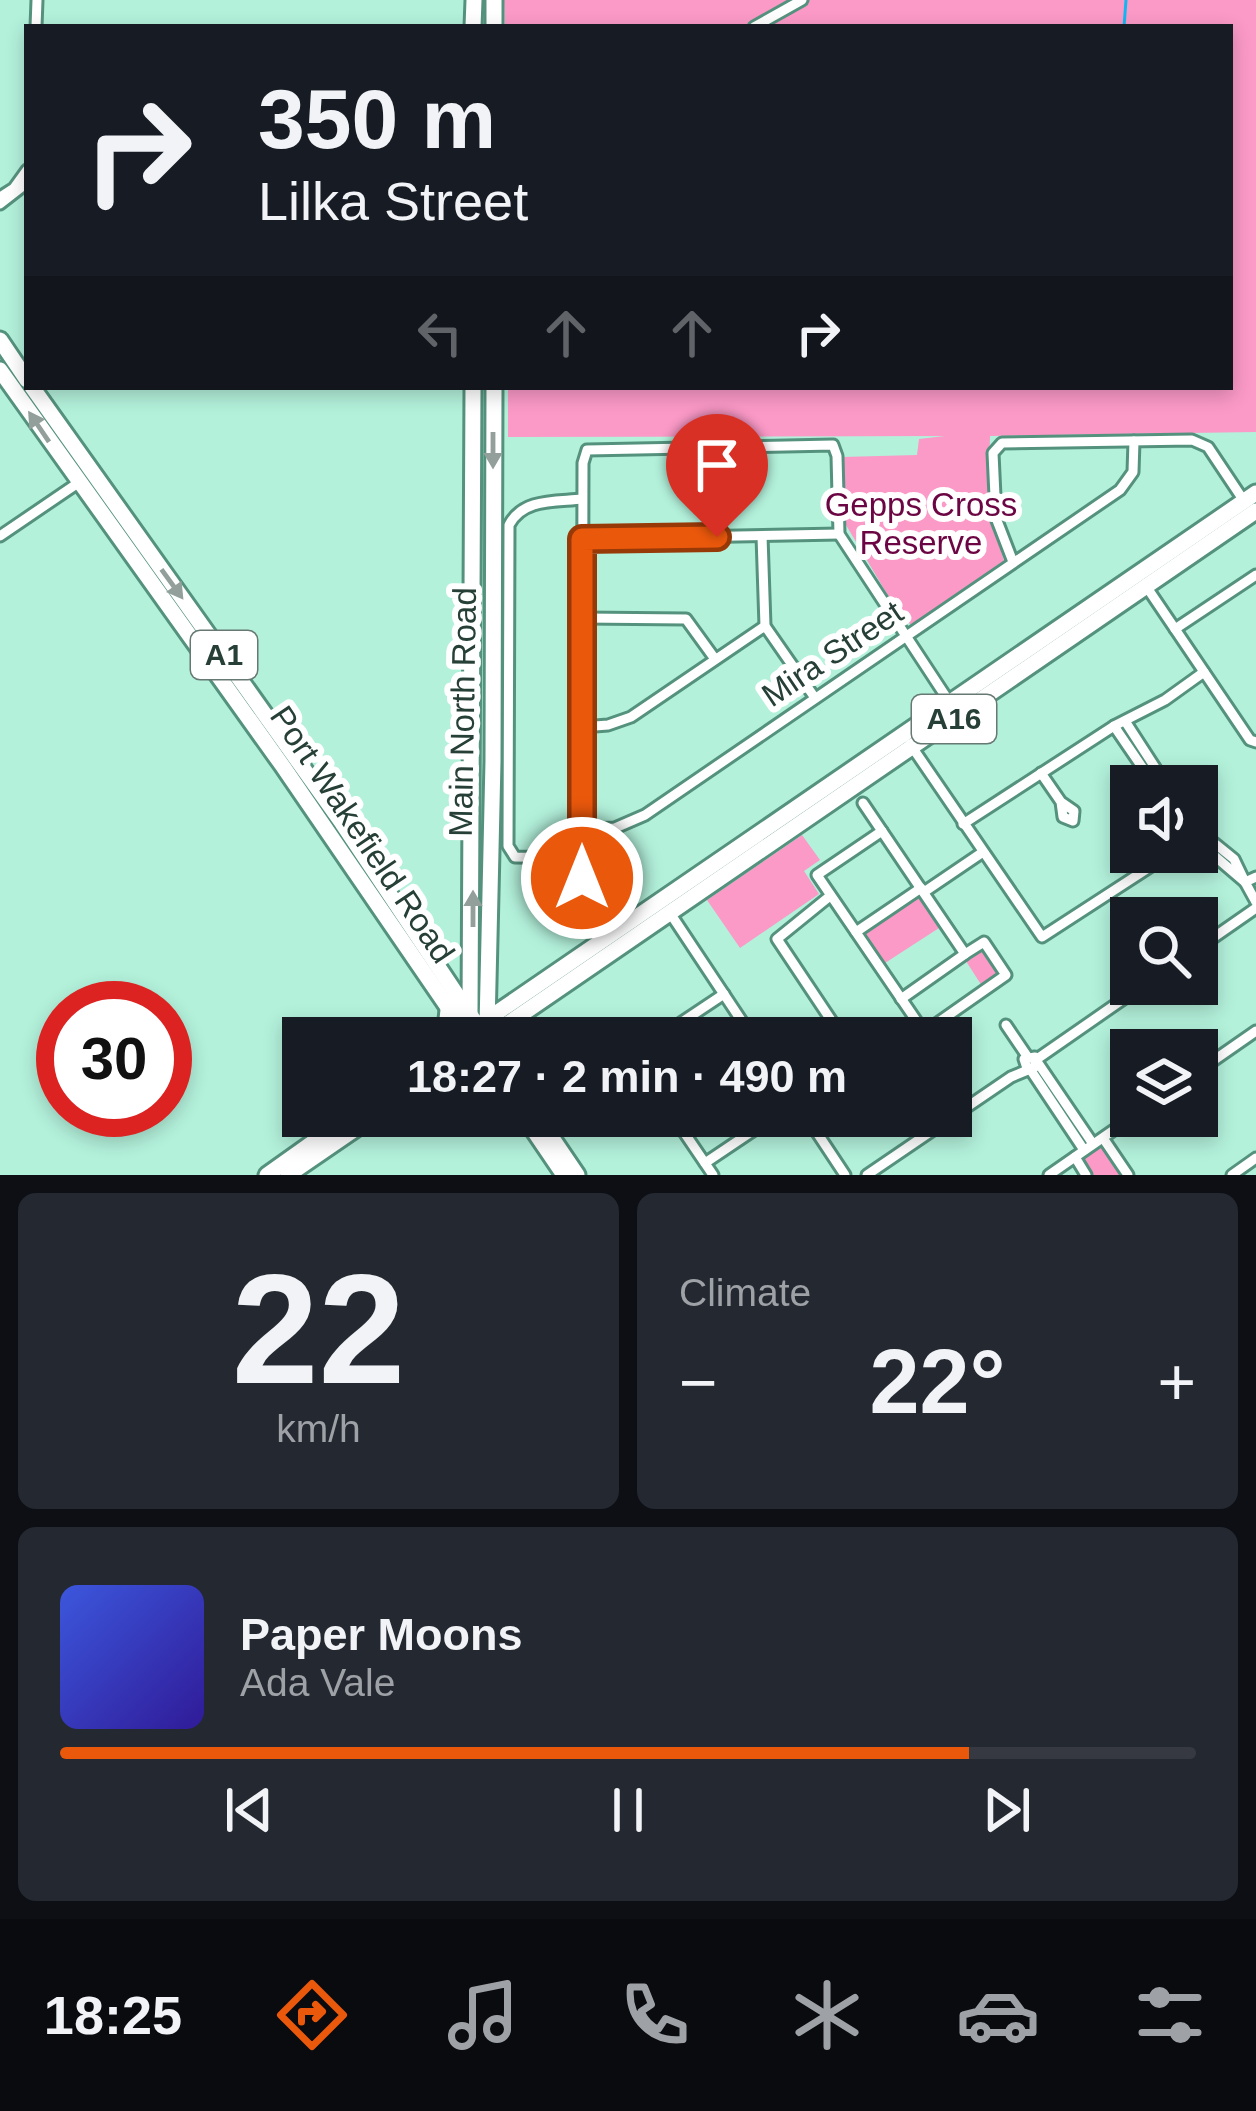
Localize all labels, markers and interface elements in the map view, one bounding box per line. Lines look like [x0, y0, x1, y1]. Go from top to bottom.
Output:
icon: right [60, 72, 216, 228]
text: 350 m [258, 72, 496, 166]
text: Lilka Street [258, 171, 528, 231]
icon: left [407, 300, 473, 366]
icon: ahead [533, 300, 599, 366]
icon: ahead [659, 300, 725, 366]
icon: right [785, 300, 851, 366]
one-way arrow [28, 410, 51, 443]
pin [666, 414, 768, 537]
one-way arrow [484, 432, 503, 470]
icon: arrive [684, 432, 750, 498]
park label: Gepps Cross Reserve [825, 486, 1017, 561]
one-way arrow [159, 568, 183, 600]
street label: Main North Road [442, 587, 483, 837]
street label: Mira Street [755, 593, 910, 714]
road number: A1 [191, 631, 257, 679]
road number: A16 [912, 695, 996, 743]
street label: Port Wakefield Road [263, 699, 462, 970]
map controls [1110, 765, 1218, 1137]
button: sound [1110, 765, 1218, 873]
position arrow [519, 815, 645, 941]
one-way arrow [464, 889, 483, 927]
button: search [1110, 897, 1218, 1005]
speed limit sign: 30 [36, 981, 192, 1137]
button: layers [1110, 1029, 1218, 1137]
text: 18:27 · 2 min · 490 m [407, 1051, 847, 1102]
text: 22 [232, 1242, 405, 1416]
text: Climate [679, 1271, 811, 1314]
text: 22° [869, 1332, 1006, 1432]
text: − [679, 1345, 718, 1419]
text: + [1157, 1345, 1196, 1419]
text: km/h [276, 1407, 361, 1450]
text: Paper Moons [240, 1609, 523, 1660]
text: Ada Vale [240, 1661, 395, 1704]
icon: previous [216, 1777, 282, 1843]
icon: pause [595, 1777, 661, 1843]
icon: next [974, 1777, 1040, 1843]
icon: directions [270, 1973, 354, 2057]
icon: music [441, 1973, 525, 2057]
icon: phone [613, 1973, 697, 2057]
icon: climate [785, 1973, 869, 2057]
icon: car [956, 1973, 1040, 2057]
icon: filters [1128, 1973, 1212, 2057]
text: 18:25 [44, 1985, 182, 2045]

